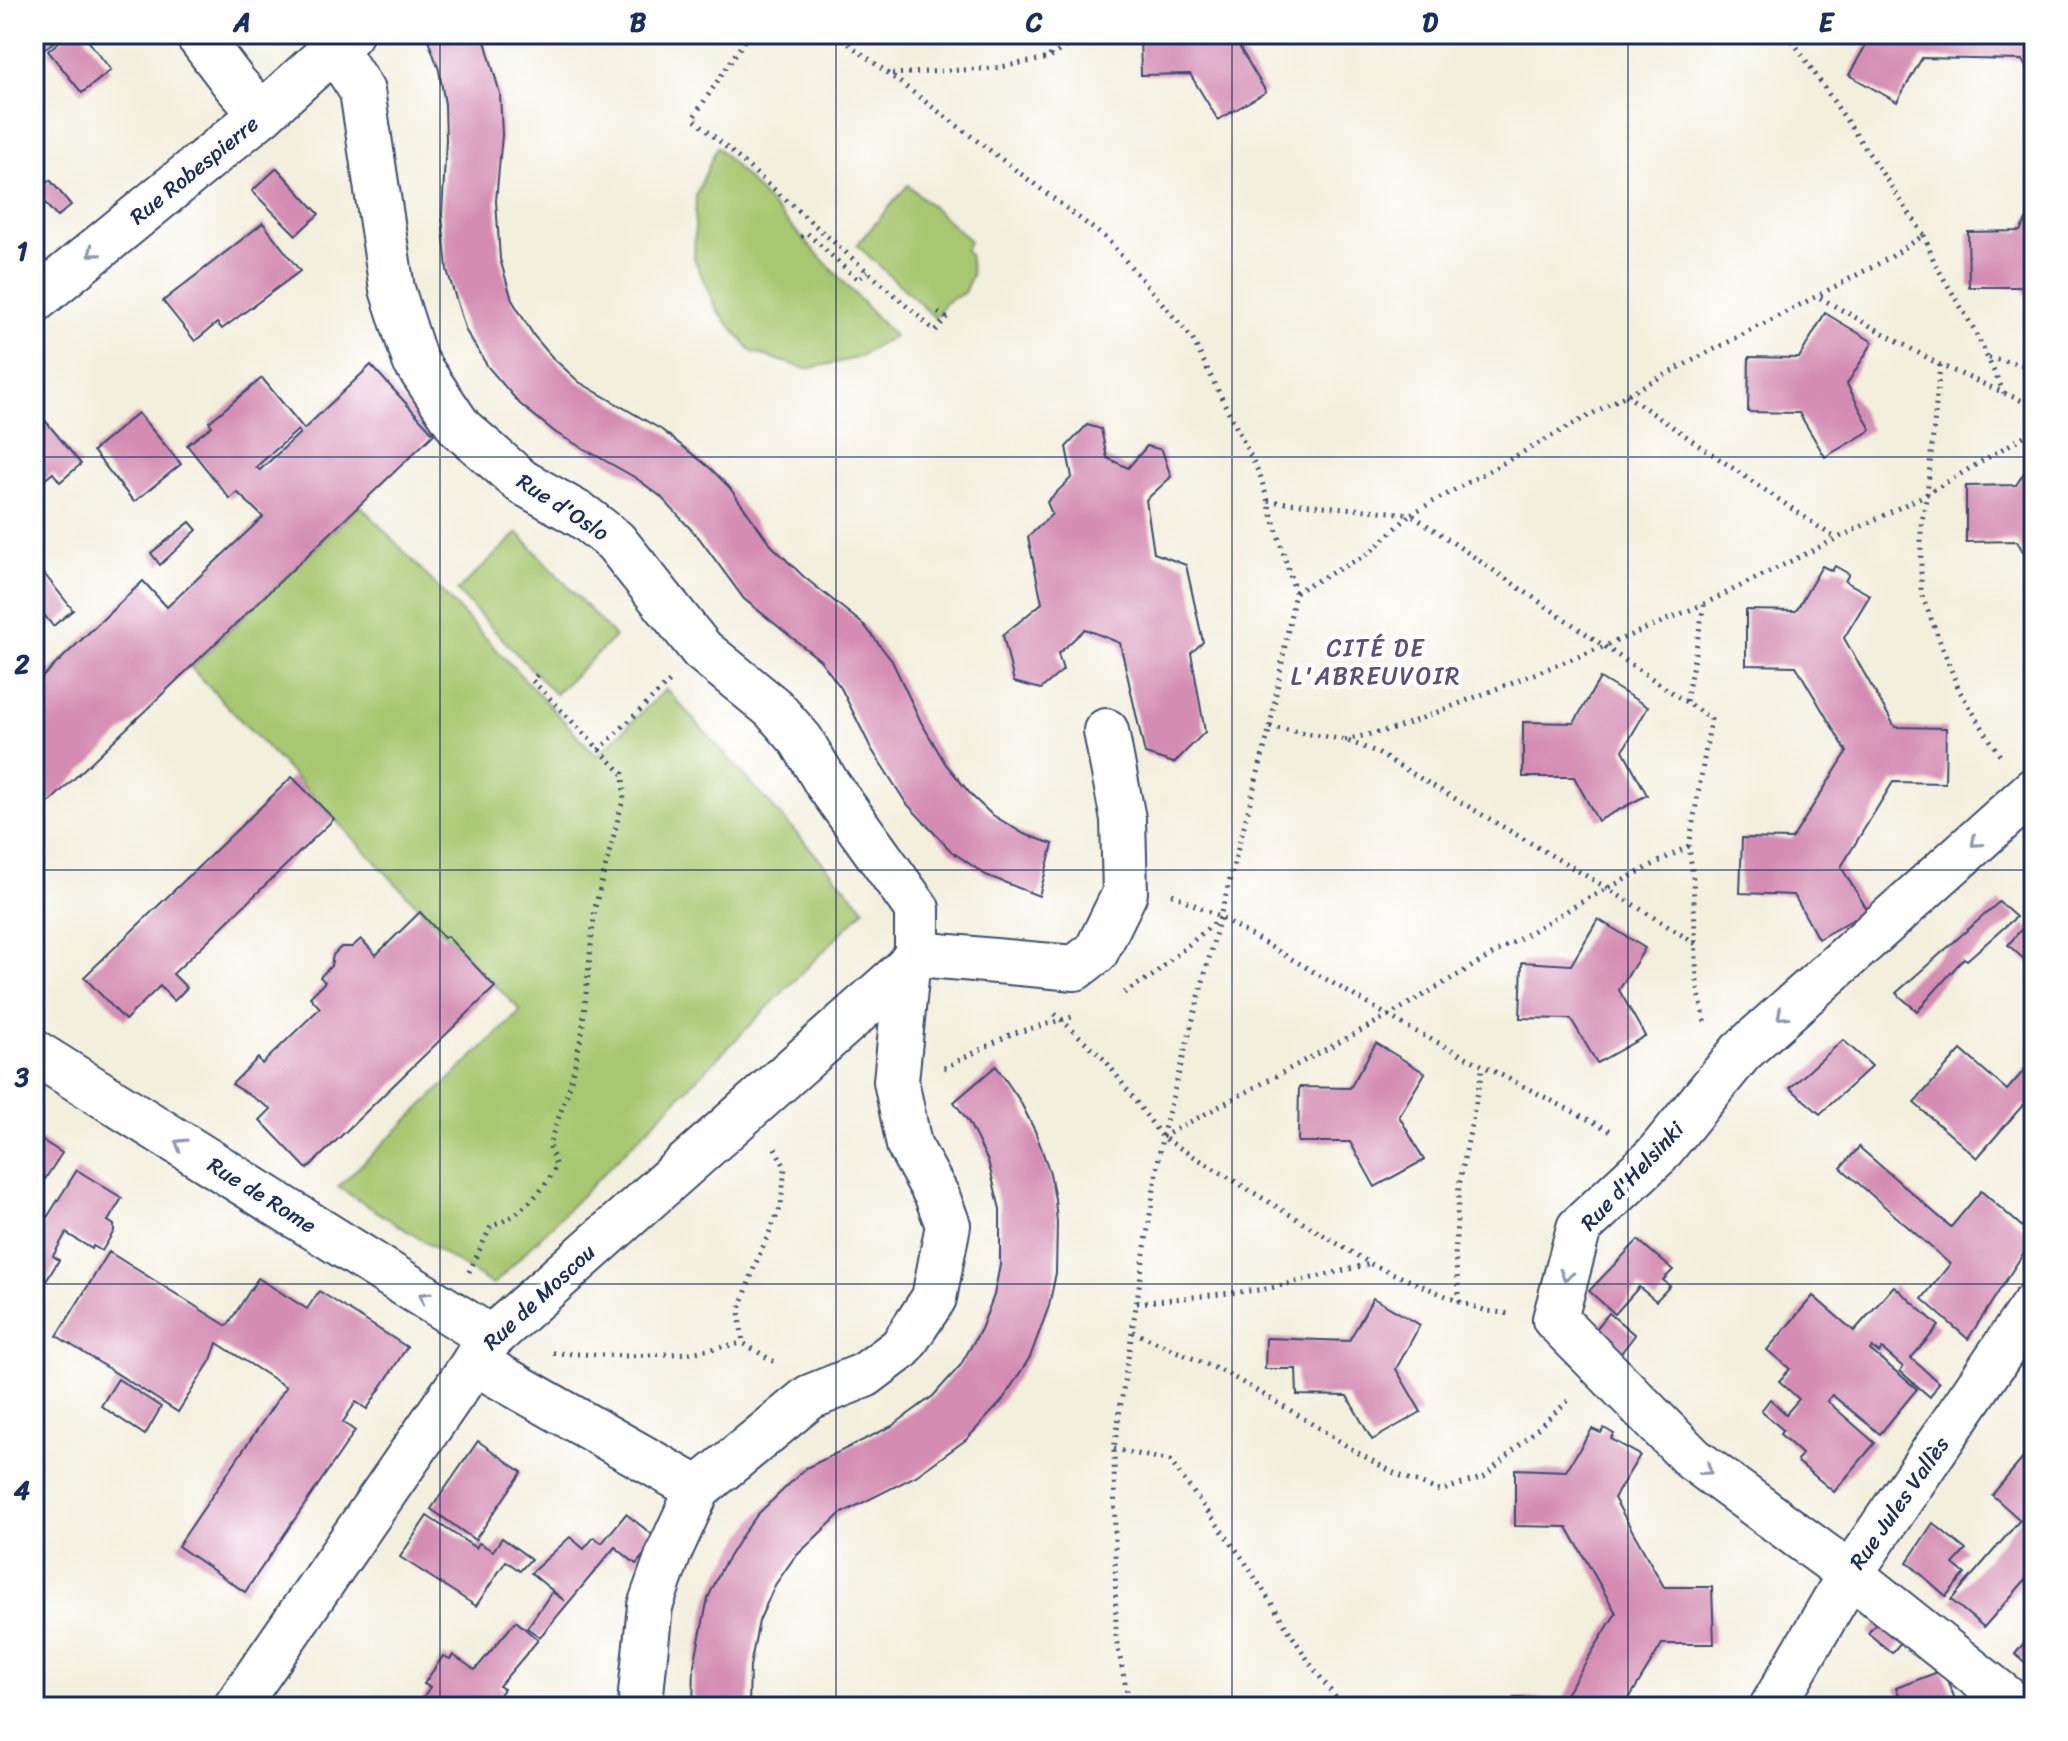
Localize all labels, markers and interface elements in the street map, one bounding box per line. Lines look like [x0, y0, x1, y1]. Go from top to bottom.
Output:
text: A [232, 0, 251, 45]
text: B [630, 0, 647, 45]
text: C [1025, 0, 1043, 45]
text: D [1422, 0, 1438, 45]
text: E [1819, 0, 1836, 45]
street label: Rue Robespierre [120, 105, 268, 235]
text: 1 [16, 228, 28, 274]
one-way arrow [88, 242, 103, 257]
street label: Rue d'Oslo [509, 462, 617, 552]
district label: CITÉ DE L'ABREUVOIR [1291, 627, 1461, 697]
text: 2 [13, 641, 30, 687]
one-way arrow [1970, 832, 1985, 846]
one-way arrow [1777, 1005, 1792, 1020]
text: 3 [14, 1054, 30, 1100]
street label: Rue d'Helsinki [1570, 1111, 1694, 1240]
one-way arrow [174, 1138, 189, 1153]
street label: Rue de Rome [200, 1146, 324, 1244]
street label: Rue de Moscou [473, 1234, 605, 1360]
one-way arrow [1559, 1268, 1576, 1282]
one-way arrow [418, 1291, 433, 1306]
street label: Rue Jules Vallès [1838, 1427, 1960, 1578]
one-way arrow [1699, 1460, 1713, 1475]
text: 4 [14, 1467, 30, 1513]

